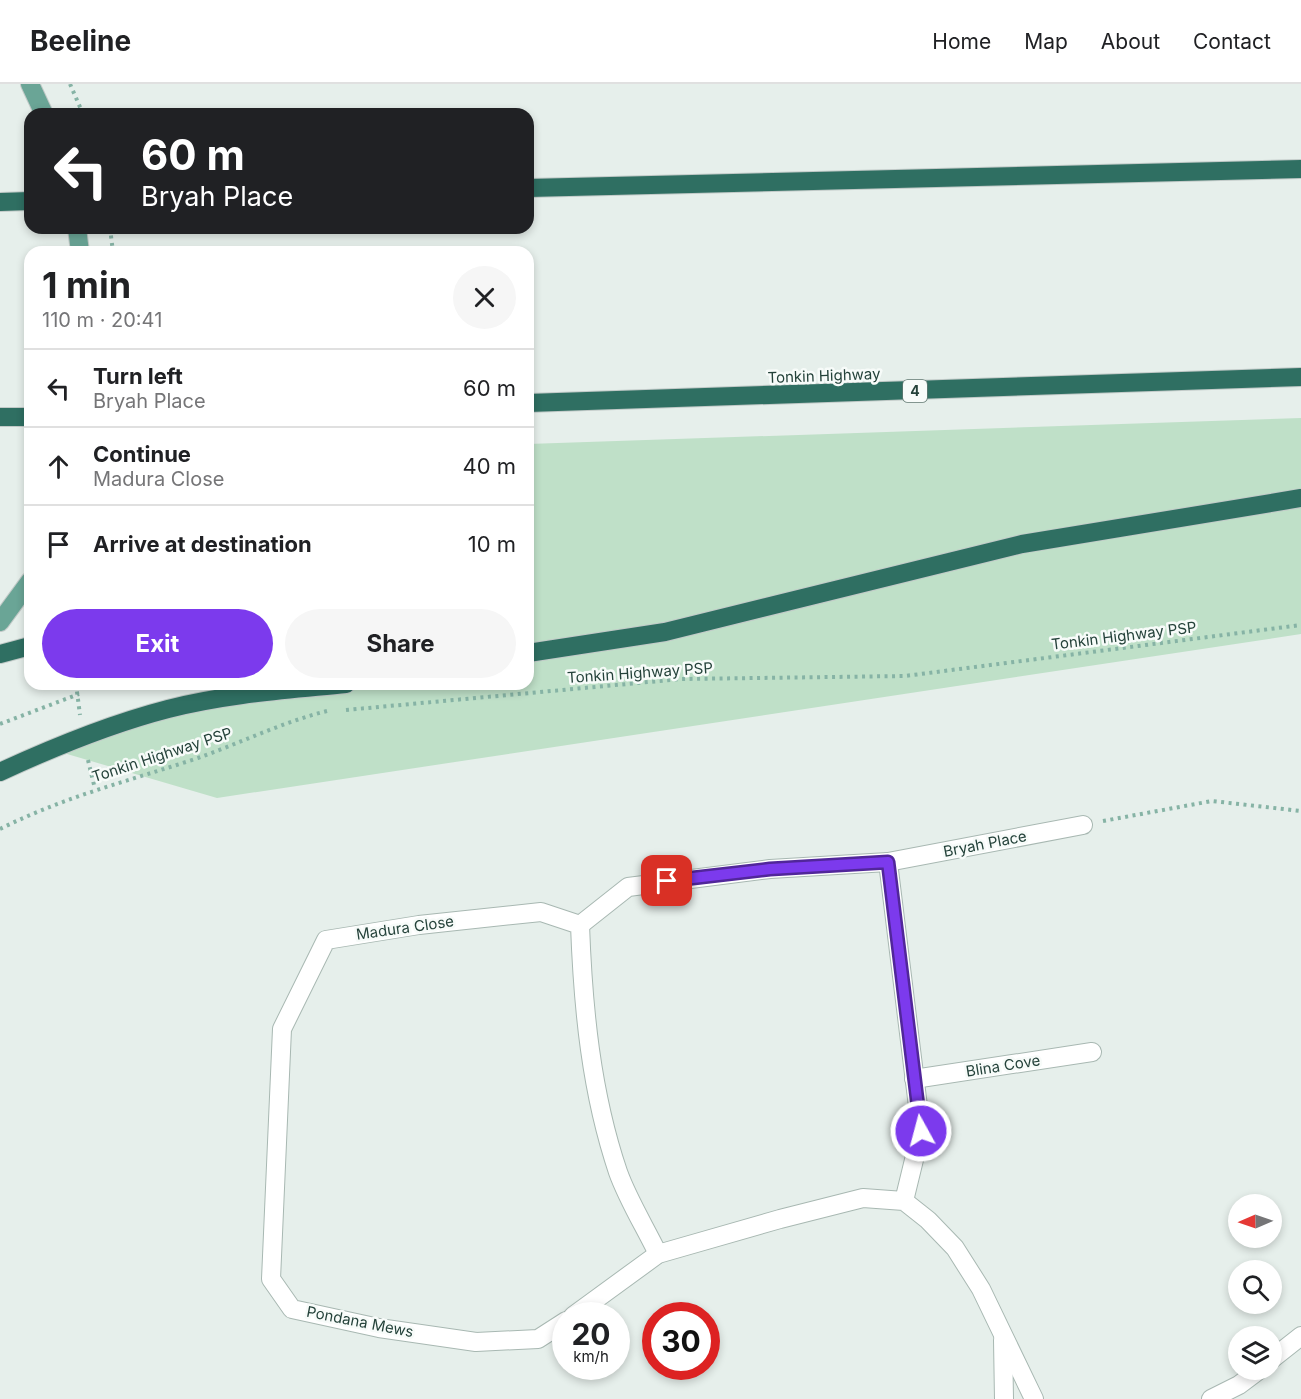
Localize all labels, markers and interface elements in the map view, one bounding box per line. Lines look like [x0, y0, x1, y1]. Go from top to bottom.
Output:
text: Beeline [30, 24, 131, 58]
text: Home [932, 29, 991, 54]
text: Map [1024, 29, 1068, 54]
text: About [1101, 29, 1160, 54]
text: Contact [1193, 29, 1271, 54]
text: 60 m [141, 129, 245, 180]
icon: left [42, 132, 120, 210]
text: Bryah Place [141, 180, 293, 213]
text: 1 min [42, 263, 131, 307]
button: close [453, 266, 516, 329]
text: 110 m · 20:41 [42, 308, 162, 332]
text: Turn left [93, 363, 183, 389]
street label: Tonkin Highway [767, 364, 881, 387]
icon: left [42, 372, 75, 405]
text: 60 m [463, 375, 516, 401]
road number: 4 [903, 380, 927, 402]
text: Bryah Place [93, 389, 206, 413]
text: Continue [93, 441, 191, 467]
icon: ahead [42, 450, 75, 483]
text: 40 m [462, 453, 516, 479]
text: Madura Close [93, 467, 224, 491]
icon: arrive [42, 528, 75, 561]
text: Arrive at destination [93, 531, 312, 557]
text: 10 m [468, 531, 516, 557]
button: Exit [42, 609, 273, 678]
button: Share [285, 609, 516, 678]
street label: Tonkin Highway PSP [1050, 617, 1198, 654]
street label: Tonkin Highway PSP [566, 658, 713, 687]
street label: Tonkin Highway PSP [89, 723, 234, 786]
street label: Bryah Place [942, 826, 1028, 861]
pin [641, 855, 692, 906]
icon: arrive [650, 864, 683, 897]
street label: Madura Close [355, 911, 455, 944]
street label: Blina Cove [964, 1050, 1042, 1081]
position arrow [889, 1099, 953, 1163]
north arrow [1228, 1194, 1282, 1248]
map controls [1228, 1194, 1282, 1380]
button: search [1228, 1260, 1282, 1314]
street label: Pondana Mews [305, 1302, 415, 1341]
speed limit sign: 30 [642, 1302, 720, 1380]
text: 20 [571, 1316, 611, 1352]
button: layers [1228, 1326, 1282, 1380]
text: km/h [573, 1347, 609, 1366]

